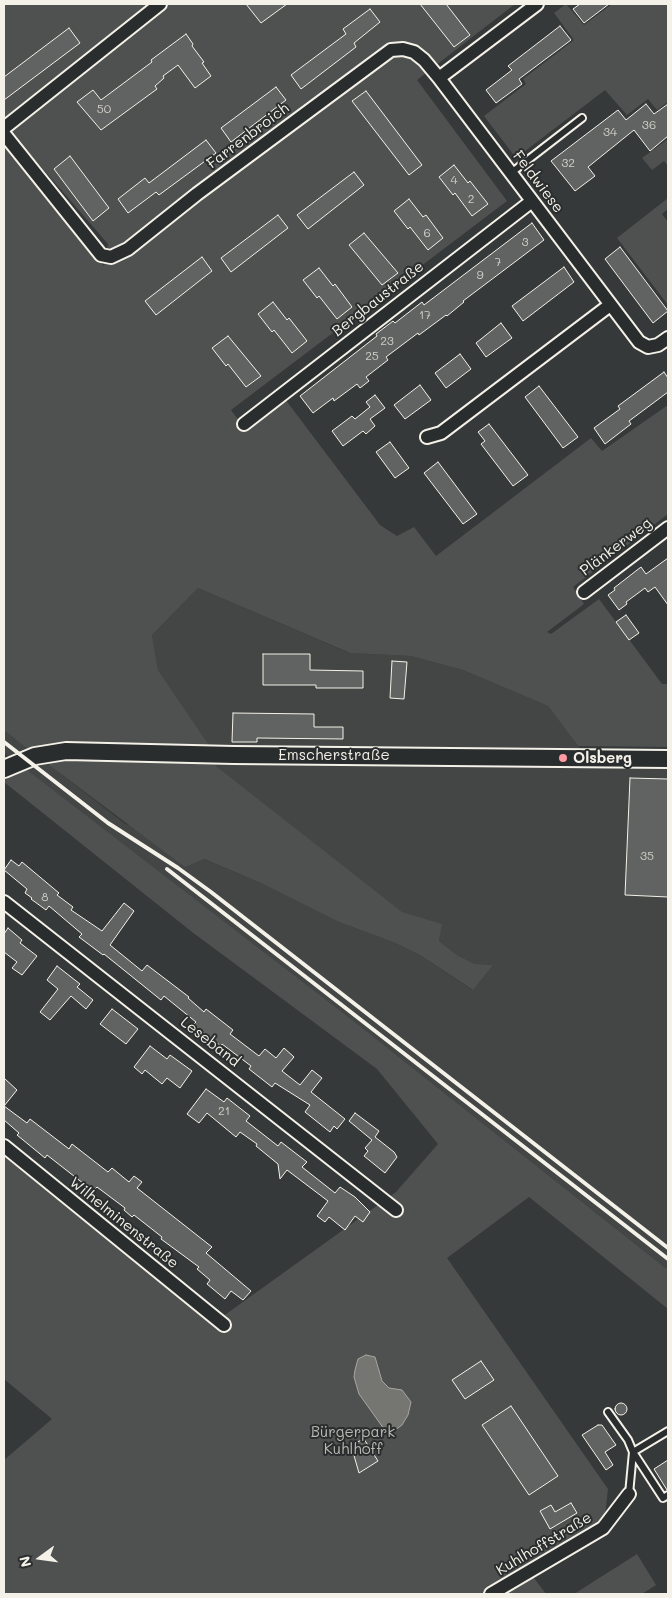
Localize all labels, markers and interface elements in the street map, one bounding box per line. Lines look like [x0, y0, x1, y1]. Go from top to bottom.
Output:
street label: Farrenbroich [203, 99, 293, 173]
house number: 50 [97, 102, 111, 116]
house number: 36 [642, 118, 656, 132]
house number: 34 [603, 125, 617, 139]
street label: Feldwiese [509, 147, 567, 217]
house number: 32 [561, 156, 575, 170]
house number: 4 [450, 173, 458, 187]
house number: 2 [468, 192, 474, 206]
house number: 6 [423, 226, 431, 240]
house number: 3 [521, 235, 529, 249]
house number: 7 [495, 255, 501, 269]
street label: Bergbaustraße [329, 258, 427, 340]
house number: 9 [476, 268, 484, 282]
house number: 17 [419, 308, 431, 322]
house number: 23 [380, 334, 394, 348]
house number: 25 [365, 349, 379, 363]
street label: Plänkerweg [577, 514, 655, 580]
street label: Emscherstraße [278, 746, 390, 764]
place label: Olsberg [573, 749, 632, 767]
marker: Olsberg [557, 752, 569, 764]
house number: 35 [640, 849, 654, 863]
house number: 8 [41, 890, 49, 904]
street label: Leseband [177, 1013, 243, 1071]
house number: 21 [218, 1104, 230, 1118]
street label: Wilhelminenstraße [66, 1174, 182, 1272]
park label: Bürgerpark Kuhlhoff [311, 1423, 395, 1458]
street label: Kuhlhoffstraße [493, 1508, 595, 1580]
north arrow [15, 1533, 65, 1583]
text: N [14, 1554, 35, 1569]

